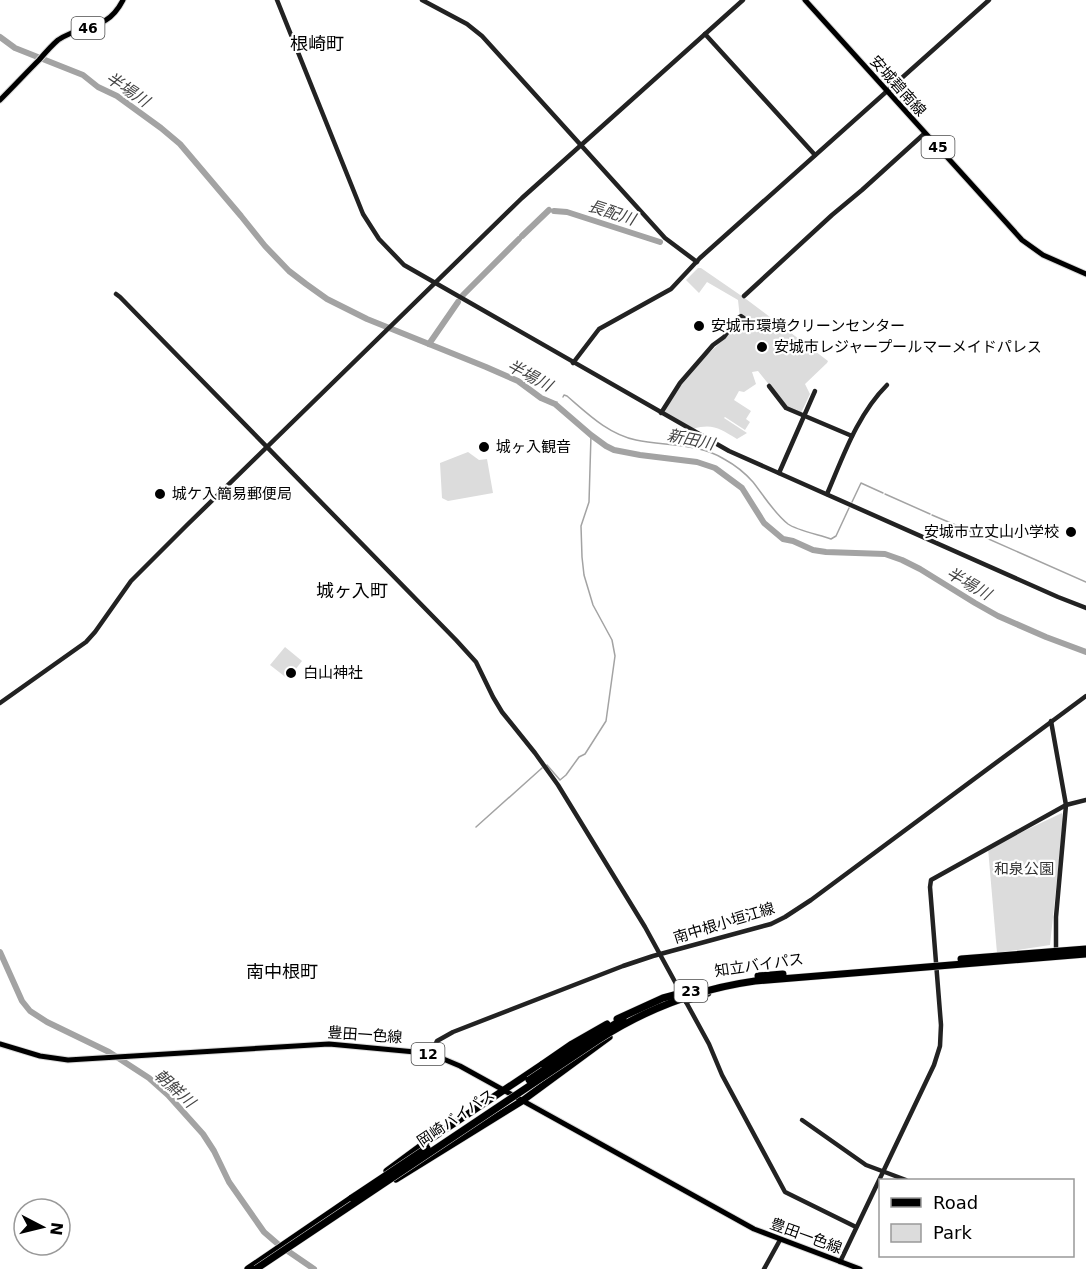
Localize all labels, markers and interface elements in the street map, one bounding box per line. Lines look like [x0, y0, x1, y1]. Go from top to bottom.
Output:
road number: 46 [72, 17, 104, 39]
district label: 根崎町 [290, 33, 344, 54]
street label: 安城碧南線 [866, 52, 930, 120]
water label: 半場川 [103, 68, 155, 112]
road number: 45 [922, 136, 954, 158]
water label: 長配川 [586, 196, 640, 230]
place label: 安城市環境クリーンセンター [711, 317, 905, 335]
marker: 安城市環境クリーンセンター [692, 319, 706, 333]
place label: 安城市レジャープールマーメイドパレス [774, 338, 1042, 356]
marker: 安城市レジャープールマーメイドパレス [755, 340, 769, 354]
water label: 半場川 [504, 356, 557, 396]
water label: 新田川 [665, 425, 718, 454]
place label: 城ヶ入観音 [496, 438, 571, 456]
marker: 城ヶ入観音 [477, 440, 491, 454]
place label: 城ケ入簡易郵便局 [172, 485, 292, 503]
marker: 城ケ入簡易郵便局 [153, 487, 167, 501]
place label: 安城市立丈山小学校 [924, 523, 1059, 541]
marker: 安城市立丈山小学校 [1064, 525, 1078, 539]
water label: 半場川 [943, 563, 996, 605]
district label: 城ヶ入町 [316, 580, 388, 601]
place label: 白山神社 [303, 664, 363, 682]
marker: 白山神社 [284, 666, 298, 680]
park label: 和泉公園 [994, 860, 1054, 878]
street label: 南中根小垣江線 [671, 899, 777, 947]
street label: 知立バイパス [713, 950, 805, 980]
district label: 南中根町 [246, 961, 318, 982]
road number: 23 [674, 980, 708, 1002]
street label: 豊田一色線 [327, 1023, 403, 1047]
road number: 12 [412, 1043, 444, 1065]
water label: 朝鮮川 [150, 1065, 200, 1113]
street label: 岡崎バイパス [414, 1085, 498, 1151]
legend [879, 1179, 1074, 1257]
text: Road [933, 1192, 978, 1213]
north arrow [12, 1197, 72, 1257]
street label: 豊田一色線 [768, 1215, 844, 1257]
text: N [46, 1221, 67, 1237]
text: Park [933, 1222, 972, 1243]

